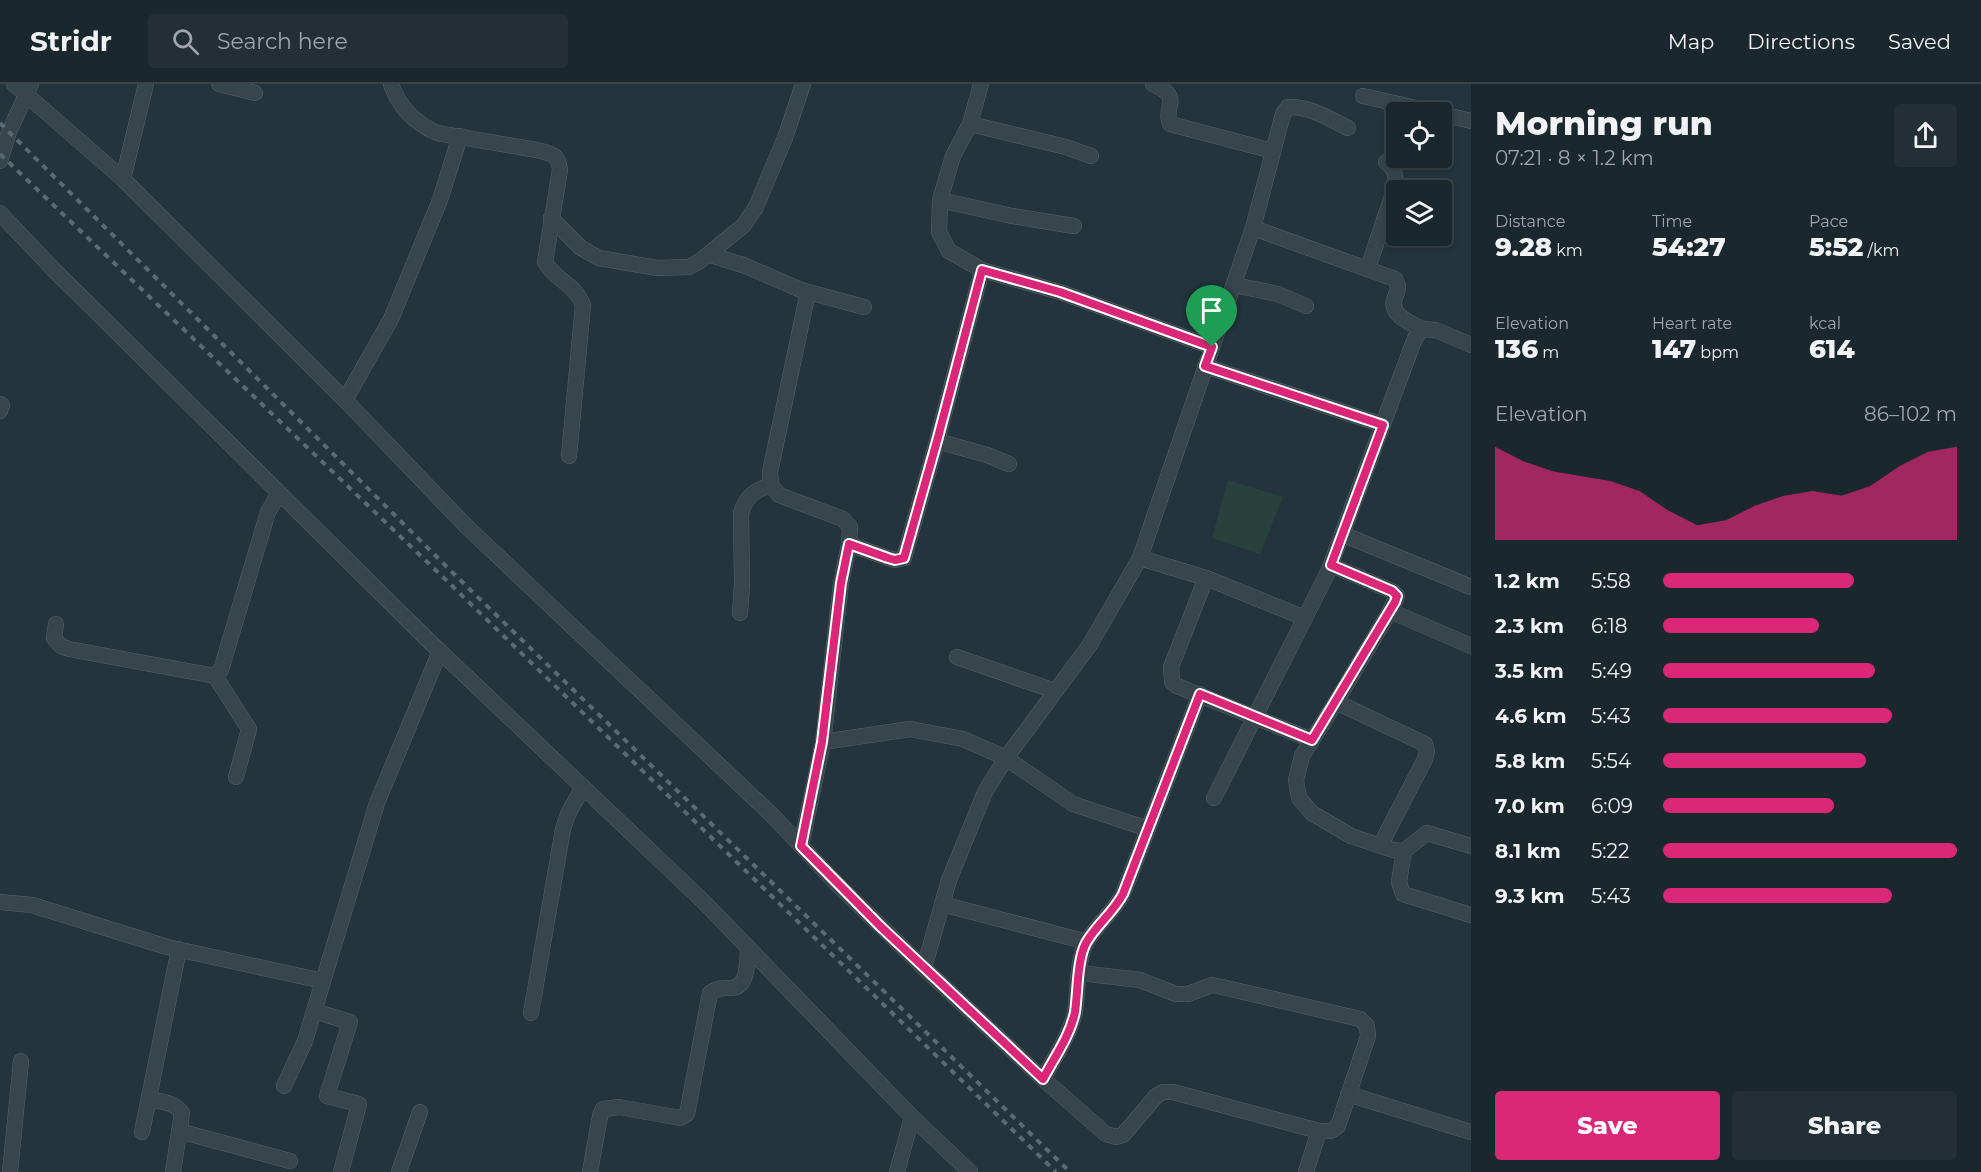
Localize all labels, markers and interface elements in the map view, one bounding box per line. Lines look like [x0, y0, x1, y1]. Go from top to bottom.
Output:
search box [148, 14, 568, 68]
text: Stridr [30, 24, 112, 58]
icon: search [169, 25, 202, 58]
text: Search here [217, 28, 348, 55]
text: Map [1668, 29, 1714, 54]
text: Directions [1747, 29, 1855, 54]
text: Saved [1888, 29, 1951, 54]
map controls [1386, 102, 1452, 246]
button: locate [1386, 102, 1452, 168]
text: Morning run [1495, 103, 1713, 143]
button: share [1894, 104, 1957, 167]
text: 07:21 · 8 × 1.2 km [1495, 146, 1654, 170]
button: layers [1386, 180, 1452, 246]
text: Distance [1495, 212, 1565, 231]
text: Time [1652, 212, 1692, 231]
text: Pace [1809, 212, 1848, 231]
text: 9.28 [1495, 231, 1552, 263]
text: 54:27 [1652, 231, 1726, 263]
text: 5:52 [1809, 231, 1863, 263]
text: km [1552, 241, 1583, 260]
text: /km [1863, 241, 1899, 260]
pin [1186, 285, 1237, 347]
icon: arrive [1195, 294, 1228, 327]
text: Elevation [1495, 314, 1569, 333]
text: Heart rate [1652, 314, 1732, 333]
text: kcal [1809, 314, 1841, 333]
text: 136 [1495, 333, 1538, 365]
text: 147 [1652, 333, 1696, 365]
text: 614 [1809, 333, 1855, 365]
text: m [1538, 343, 1559, 362]
text: bpm [1696, 343, 1739, 362]
text: Elevation [1495, 402, 1587, 426]
text: 86–102 m [1864, 402, 1957, 426]
text: 1.2 km [1495, 569, 1560, 593]
text: 5:58 [1591, 569, 1631, 593]
text: 2.3 km [1495, 614, 1564, 638]
text: 6:18 [1591, 614, 1627, 638]
text: 3.5 km [1495, 659, 1564, 683]
text: 5:49 [1591, 659, 1632, 683]
text: 4.6 km [1495, 704, 1567, 728]
text: 5:43 [1591, 704, 1631, 728]
text: 5.8 km [1495, 749, 1565, 773]
text: 5:54 [1591, 749, 1631, 773]
text: 7.0 km [1495, 794, 1565, 818]
text: 6:09 [1591, 794, 1633, 818]
text: 8.1 km [1495, 839, 1561, 863]
text: 5:22 [1591, 839, 1629, 863]
text: 9.3 km [1495, 884, 1564, 908]
text: 5:43 [1591, 884, 1631, 908]
button: Save [1495, 1091, 1720, 1160]
button: Share [1732, 1091, 1957, 1160]

